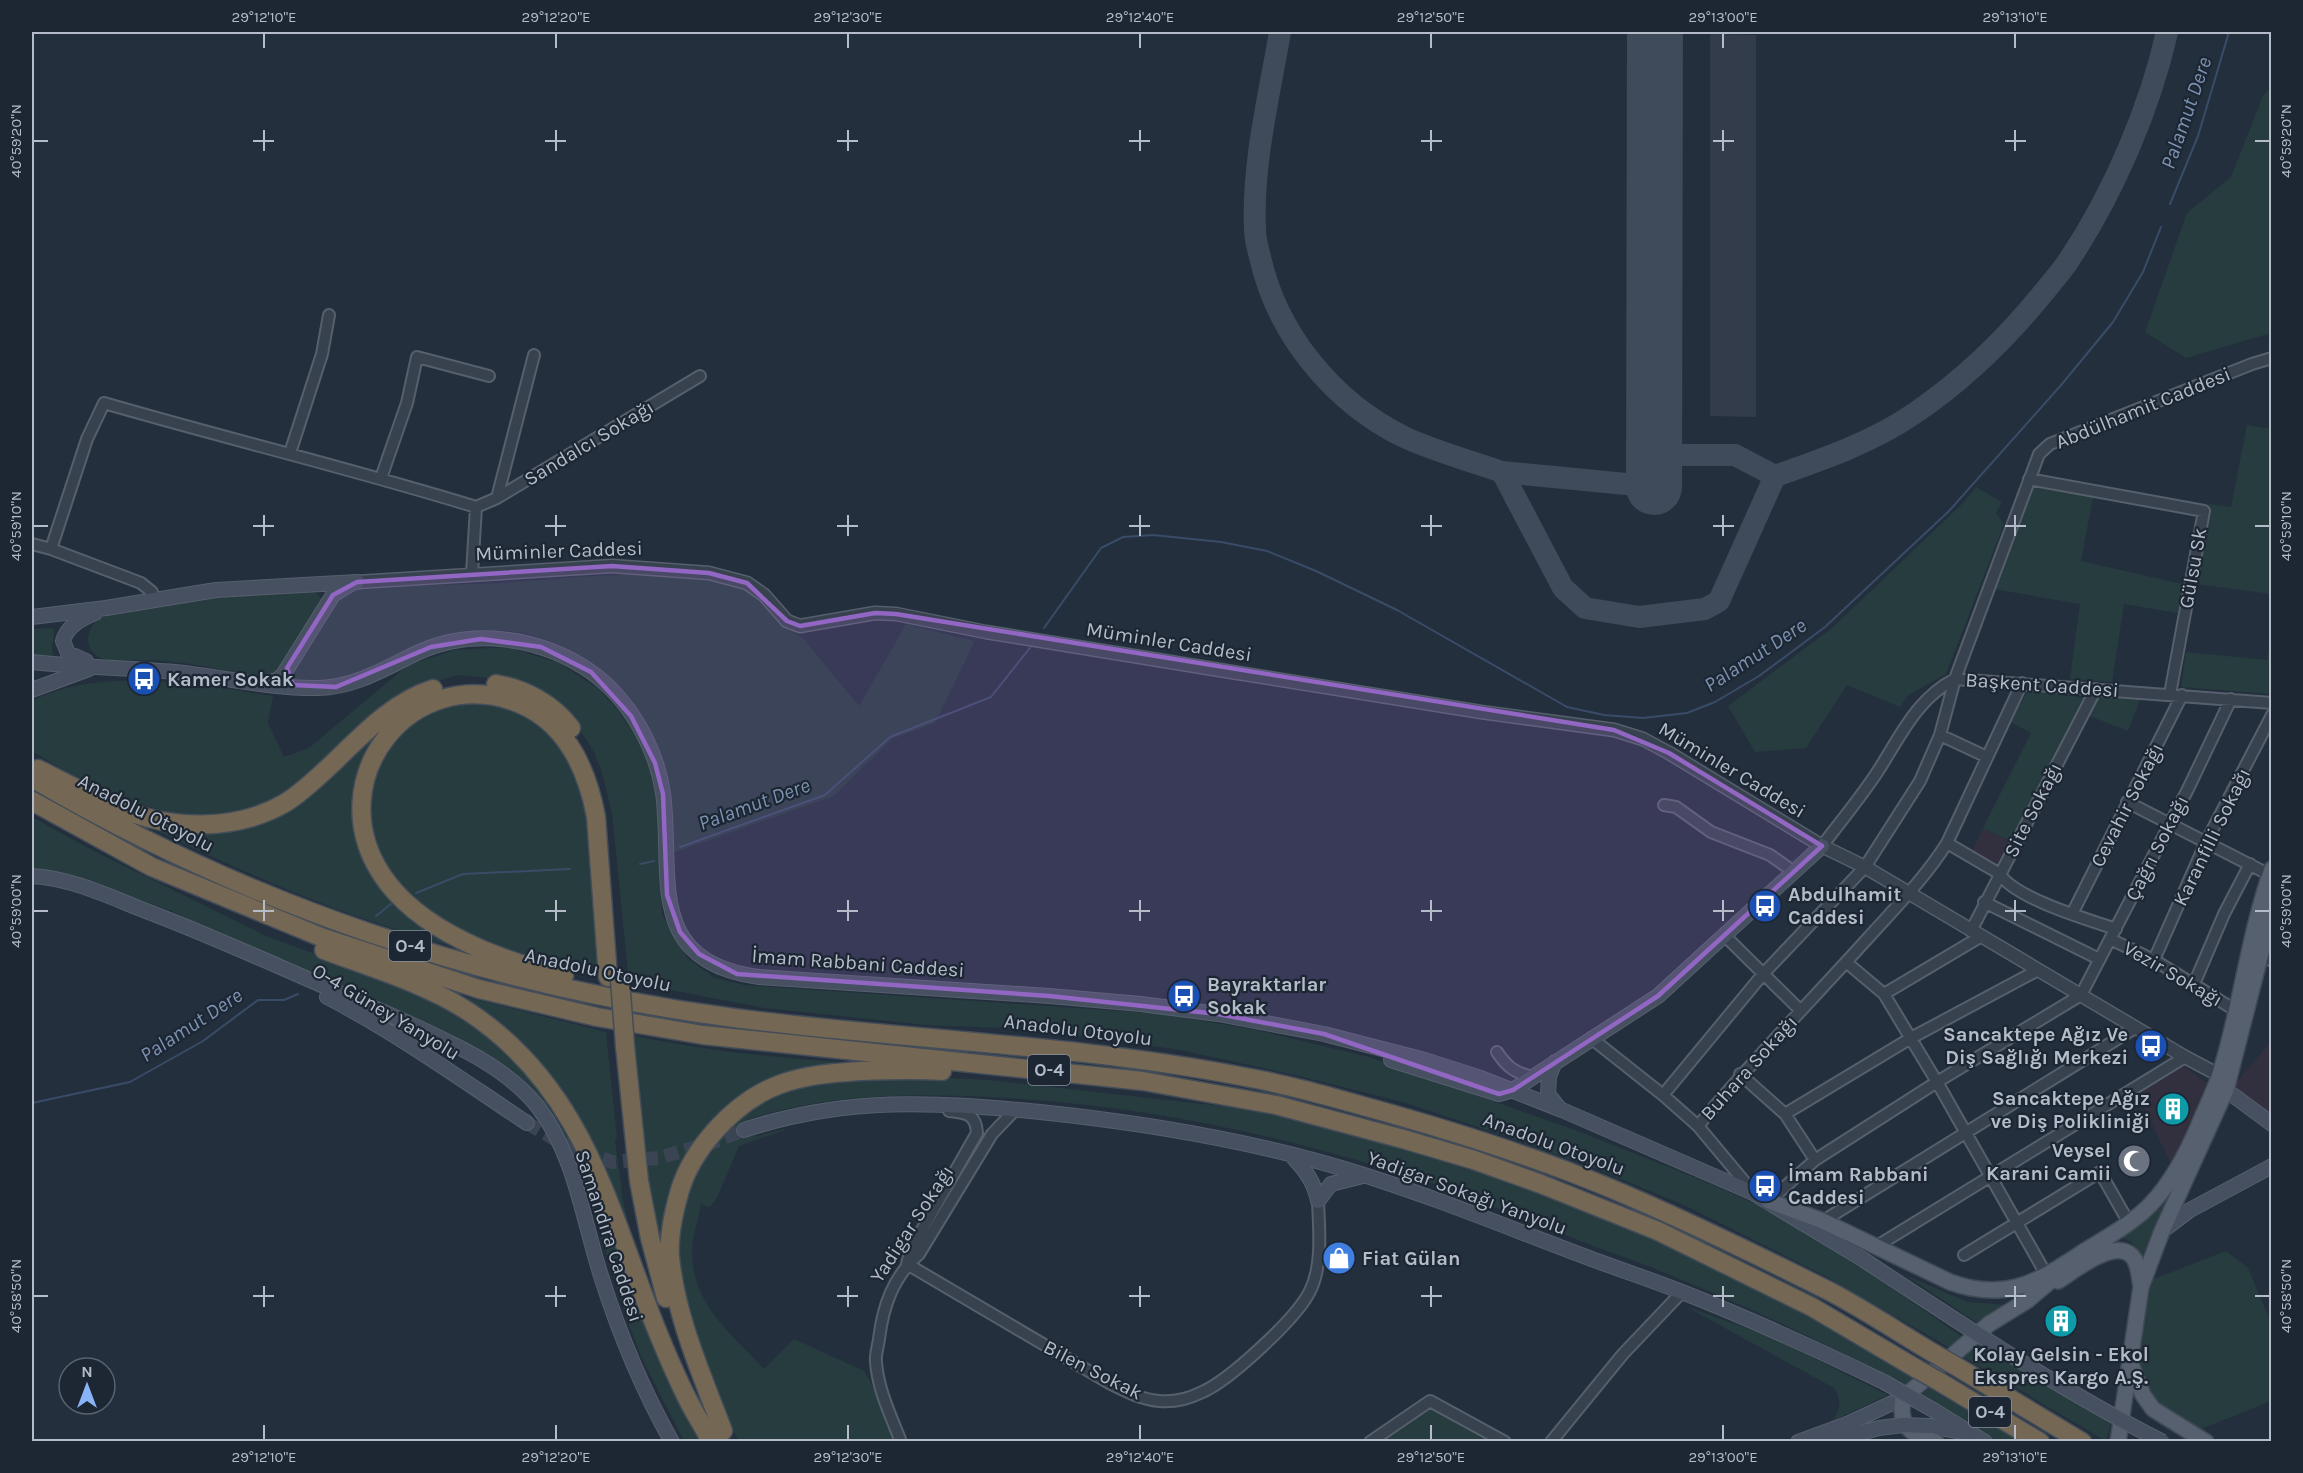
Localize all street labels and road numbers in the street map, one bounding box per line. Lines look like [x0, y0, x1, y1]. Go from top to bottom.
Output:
street label: Abdülhamit Caddesi [2052, 362, 2234, 454]
street label: Sandalcı Sokağı [520, 395, 658, 491]
street label: Gülsu Sk [2175, 526, 2211, 610]
street label: Müminler Caddesi [475, 537, 643, 565]
street label: Müminler Caddesi [1085, 618, 1253, 666]
street label: Başkent Caddesi [1965, 668, 2119, 702]
street label: Müminler Caddesi [1654, 717, 1810, 823]
street label: Cevahir Sokağı [2086, 739, 2168, 871]
street label: Site Sokağı [1999, 759, 2067, 861]
street label: Karanfilli Sokağı [2169, 764, 2255, 910]
street label: Anadolu Otoyolu [74, 769, 218, 857]
street label: Çağrı Sokağı [2121, 792, 2193, 904]
road number: O-4 [389, 931, 431, 961]
street label: Vezir Sokağı [2119, 936, 2227, 1012]
street label: Anadolu Otoyolu [523, 943, 673, 997]
street label: İmam Rabbani Caddesi [751, 944, 965, 982]
street label: O-4 Güney Yanyolu [308, 959, 464, 1065]
street label: Anadolu Otoyolu [1003, 1009, 1153, 1051]
street label: Buhara Sokağı [1696, 1011, 1802, 1125]
road number: O-4 [1028, 1055, 1070, 1085]
street label: Anadolu Otoyolu [1480, 1108, 1628, 1180]
street label: Yadigar Sokağı Yanyolu [1364, 1146, 1570, 1240]
street label: Samandıra Caddesi [570, 1147, 648, 1325]
street label: Yadigar Sokağı [865, 1161, 959, 1287]
street label: Bilen Sokak [1040, 1335, 1146, 1405]
road number: O-4 [1969, 1397, 2011, 1427]

